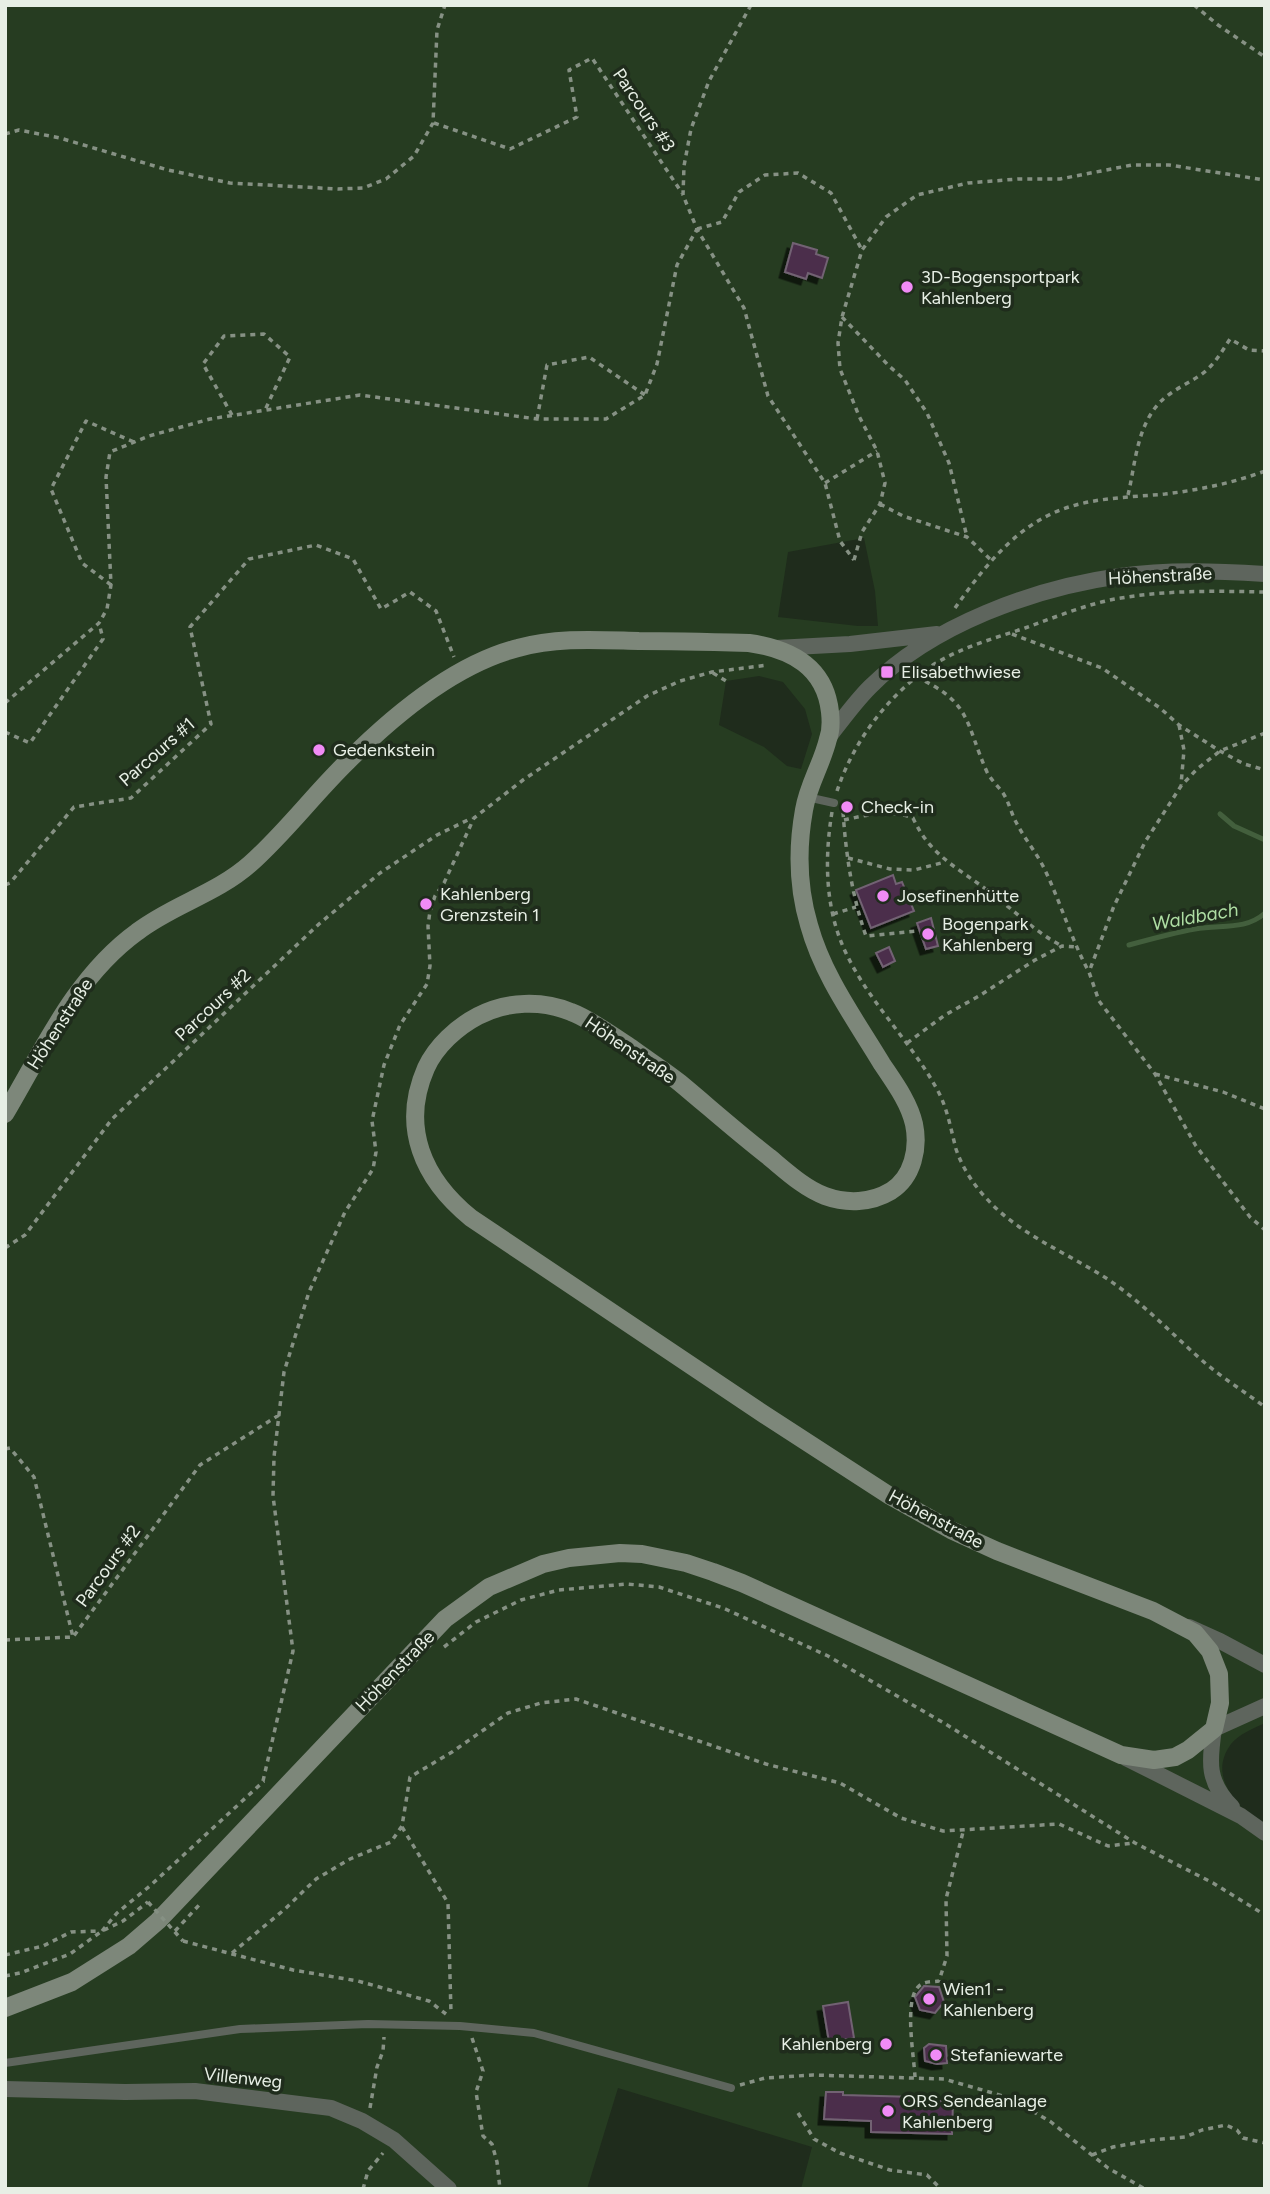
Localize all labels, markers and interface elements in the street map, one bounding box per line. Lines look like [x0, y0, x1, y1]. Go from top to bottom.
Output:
street label: Parcours #3 [608, 64, 680, 156]
place label: 3D-Bogensportpark Kahlenberg [921, 266, 1080, 309]
marker: 3D-Bogensportpark Kahlenberg [899, 279, 915, 295]
street label: Höhenstraße [1107, 562, 1213, 590]
place label: Elisabethwiese [901, 661, 1021, 683]
marker: Elisabethwiese [879, 664, 895, 680]
street label: Parcours #1 [115, 713, 199, 791]
place label: Gedenkstein [333, 739, 435, 761]
marker: Gedenkstein [311, 742, 327, 758]
place label: Check-in [861, 796, 934, 818]
marker: Check-in [839, 799, 855, 815]
place label: Kahlenberg Grenzstein 1 [440, 883, 540, 926]
place label: Josefinenhütte [897, 885, 1019, 907]
marker: Josefinenhütte [875, 888, 891, 904]
marker: Kahlenberg Grenzstein 1 [418, 896, 434, 912]
water label: Waldbach [1150, 898, 1240, 935]
place label: Bogenpark Kahlenberg [942, 913, 1033, 956]
marker: Bogenpark Kahlenberg [920, 926, 936, 942]
street label: Parcours #2 [170, 964, 256, 1046]
street label: Höhenstraße [22, 974, 98, 1074]
street label: Höhenstraße [581, 1012, 680, 1088]
street label: Höhenstraße [885, 1485, 987, 1553]
street label: Parcours #2 [71, 1521, 145, 1611]
street label: Höhenstraße [351, 1626, 439, 1716]
place label: Wien1 - Kahlenberg [943, 1978, 1034, 2021]
marker: Wien1 - Kahlenberg [921, 1991, 937, 2007]
place label: Kahlenberg [781, 2033, 872, 2055]
marker: Kahlenberg [878, 2036, 894, 2052]
place label: Stefaniewarte [950, 2044, 1063, 2066]
marker: Stefaniewarte [928, 2047, 944, 2063]
street label: Villenweg [203, 2063, 283, 2093]
place label: ORS Sendeanlage Kahlenberg [902, 2090, 1047, 2133]
marker: ORS Sendeanlage Kahlenberg [880, 2103, 896, 2119]

